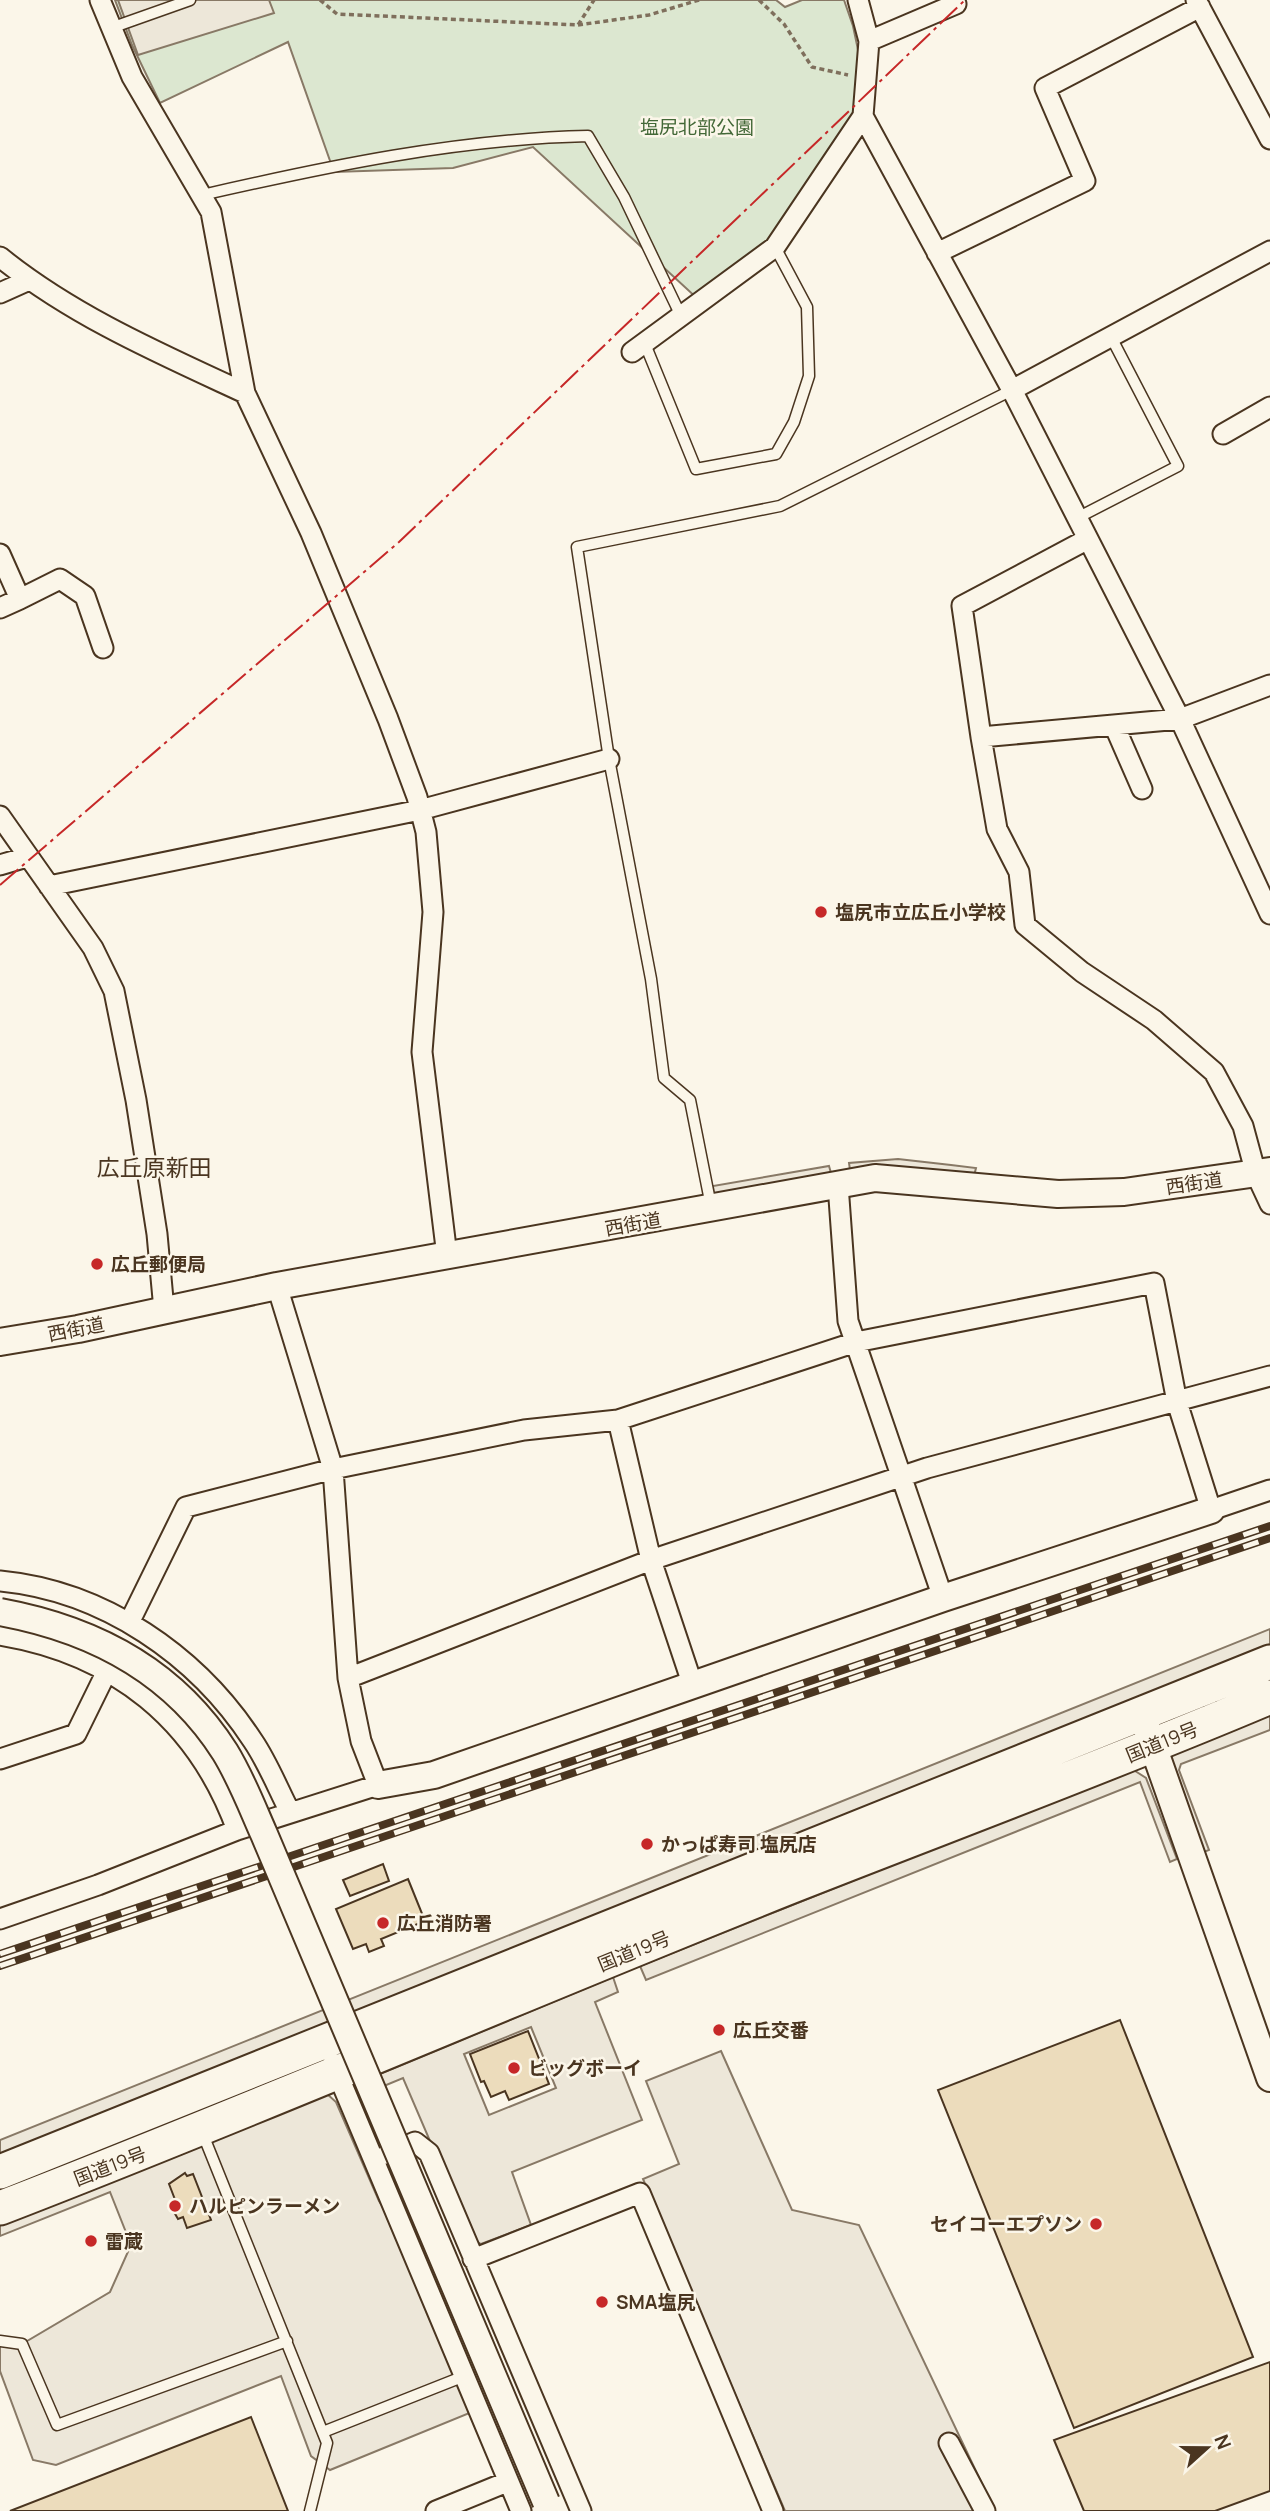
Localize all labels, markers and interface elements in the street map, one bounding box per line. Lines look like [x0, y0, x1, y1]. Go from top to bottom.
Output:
park label: 塩尻北部公園 [640, 114, 754, 140]
place label: 塩尻市立広丘小学校 [835, 899, 1006, 925]
marker: 塩尻市立広丘小学校 [813, 904, 829, 920]
district label: 広丘原新田 [97, 1151, 212, 1183]
street label: 西街道 [1164, 1166, 1224, 1200]
street label: 西街道 [603, 1206, 663, 1242]
place label: 広丘郵便局 [111, 1251, 206, 1277]
marker: 広丘郵便局 [89, 1256, 105, 1272]
street label: 西街道 [46, 1311, 106, 1347]
street label: 国道19号 [1122, 1716, 1202, 1768]
place label: かっぱ寿司 塩尻店 [661, 1831, 817, 1857]
marker: かっぱ寿司 塩尻店 [639, 1836, 655, 1852]
place label: 広丘消防署 [397, 1910, 492, 1936]
marker: 広丘消防署 [375, 1915, 391, 1931]
street label: 国道19号 [594, 1925, 674, 1977]
place label: 広丘交番 [733, 2017, 809, 2043]
marker: 広丘交番 [711, 2022, 727, 2038]
place label: ビッグボーイ [528, 2055, 642, 2081]
marker: ビッグボーイ [506, 2060, 522, 2076]
street label: 国道19号 [70, 2140, 150, 2192]
place label: ハルピンラーメン [189, 2193, 340, 2219]
marker: ハルピンラーメン [167, 2198, 183, 2214]
place label: セイコーエプソン [930, 2211, 1082, 2237]
marker: セイコーエプソン [1088, 2216, 1104, 2232]
place label: 雷蔵 [105, 2228, 143, 2254]
marker: 雷蔵 [83, 2233, 99, 2249]
place label: SMA塩尻 [616, 2289, 695, 2315]
marker: SMA塩尻 [594, 2294, 610, 2310]
north arrow [1172, 2413, 1242, 2483]
text: N [1208, 2431, 1237, 2453]

